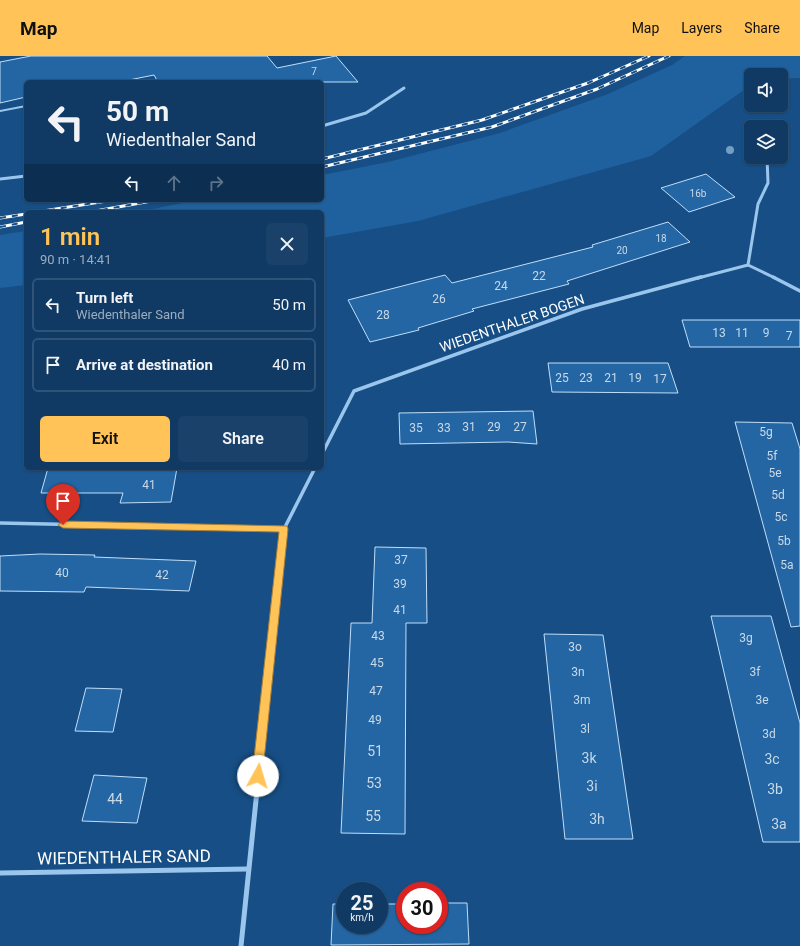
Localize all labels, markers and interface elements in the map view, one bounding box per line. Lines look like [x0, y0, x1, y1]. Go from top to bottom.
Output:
text: Map [20, 17, 58, 40]
text: Map [632, 20, 659, 36]
text: Layers [681, 20, 722, 36]
text: Share [744, 20, 780, 36]
house number: 7 [311, 66, 317, 77]
map controls [744, 68, 788, 164]
button: sound [744, 68, 788, 112]
text: 50 m [106, 95, 169, 128]
icon: left [40, 96, 92, 148]
button: layers [744, 120, 788, 164]
text: Wiedenthaler Sand [106, 129, 256, 150]
icon: left [121, 172, 143, 194]
icon: ahead [163, 172, 185, 194]
icon: right [205, 172, 227, 194]
house number: 16b [690, 188, 707, 199]
text: 1 min [40, 223, 100, 251]
button: close [266, 223, 308, 265]
house number: 18 [655, 233, 667, 244]
house number: 20 [616, 245, 628, 256]
text: 90 m · 14:41 [40, 252, 111, 267]
house number: 22 [532, 269, 546, 283]
house number: 24 [494, 279, 508, 293]
text: Turn left [76, 289, 133, 307]
street label: WIEDENTHALER BOGEN [437, 291, 587, 355]
house number: 26 [432, 292, 446, 306]
icon: left [42, 294, 64, 316]
text: 50 m [272, 296, 306, 314]
text: Wiedenthaler Sand [76, 307, 184, 322]
house number: 28 [376, 308, 390, 322]
house number: 13 [712, 326, 726, 340]
house number: 11 [735, 326, 749, 340]
house number: 9 [763, 326, 769, 340]
house number: 7 [786, 329, 793, 343]
icon: arrive [42, 354, 64, 376]
text: Arrive at destination [76, 356, 213, 374]
text: 40 m [272, 356, 306, 374]
house number: 25 [555, 371, 569, 385]
house number: 23 [579, 371, 593, 385]
house number: 21 [604, 371, 618, 385]
house number: 19 [628, 371, 642, 385]
house number: 17 [653, 372, 667, 386]
button: Exit [40, 416, 170, 462]
button: Share [178, 416, 308, 462]
house number: 31 [462, 420, 476, 434]
house number: 29 [487, 420, 501, 434]
house number: 27 [513, 420, 527, 434]
house number: 35 [409, 421, 423, 435]
house number: 33 [437, 421, 451, 435]
house number: 5g [759, 425, 773, 439]
house number: 5f [767, 449, 778, 463]
house number: 5e [768, 466, 782, 480]
house number: 41 [142, 478, 156, 492]
pin [46, 484, 80, 525]
house number: 5d [771, 488, 785, 502]
icon: arrive [52, 490, 74, 512]
house number: 5c [774, 510, 788, 524]
house number: 5b [777, 534, 791, 548]
house number: 37 [394, 553, 408, 567]
house number: 5a [780, 558, 794, 572]
house number: 40 [55, 566, 69, 580]
house number: 42 [155, 568, 169, 582]
house number: 39 [393, 577, 407, 591]
house number: 41 [393, 603, 407, 617]
house number: 43 [371, 629, 385, 643]
house number: 3g [739, 631, 753, 645]
house number: 3o [568, 640, 582, 654]
house number: 45 [370, 656, 384, 670]
house number: 3n [571, 665, 585, 679]
house number: 3f [750, 665, 761, 679]
house number: 47 [369, 684, 383, 698]
house number: 3m [573, 693, 591, 707]
house number: 3e [755, 693, 769, 707]
house number: 49 [368, 713, 382, 727]
house number: 3l [580, 722, 590, 736]
house number: 3d [762, 727, 776, 741]
house number: 51 [367, 743, 383, 759]
house number: 3k [582, 750, 597, 766]
house number: 3c [764, 751, 780, 767]
position arrow [237, 755, 279, 797]
house number: 53 [366, 775, 382, 791]
house number: 3i [586, 778, 598, 794]
house number: 3b [767, 781, 783, 797]
house number: 44 [107, 791, 123, 807]
house number: 55 [365, 808, 381, 824]
house number: 3h [589, 811, 605, 827]
house number: 3a [771, 816, 787, 832]
street label: WIEDENTHALER SAND [37, 845, 211, 869]
speed limit sign: 30 [396, 882, 448, 934]
text: 25 [351, 891, 373, 915]
text: km/h [350, 912, 374, 923]

